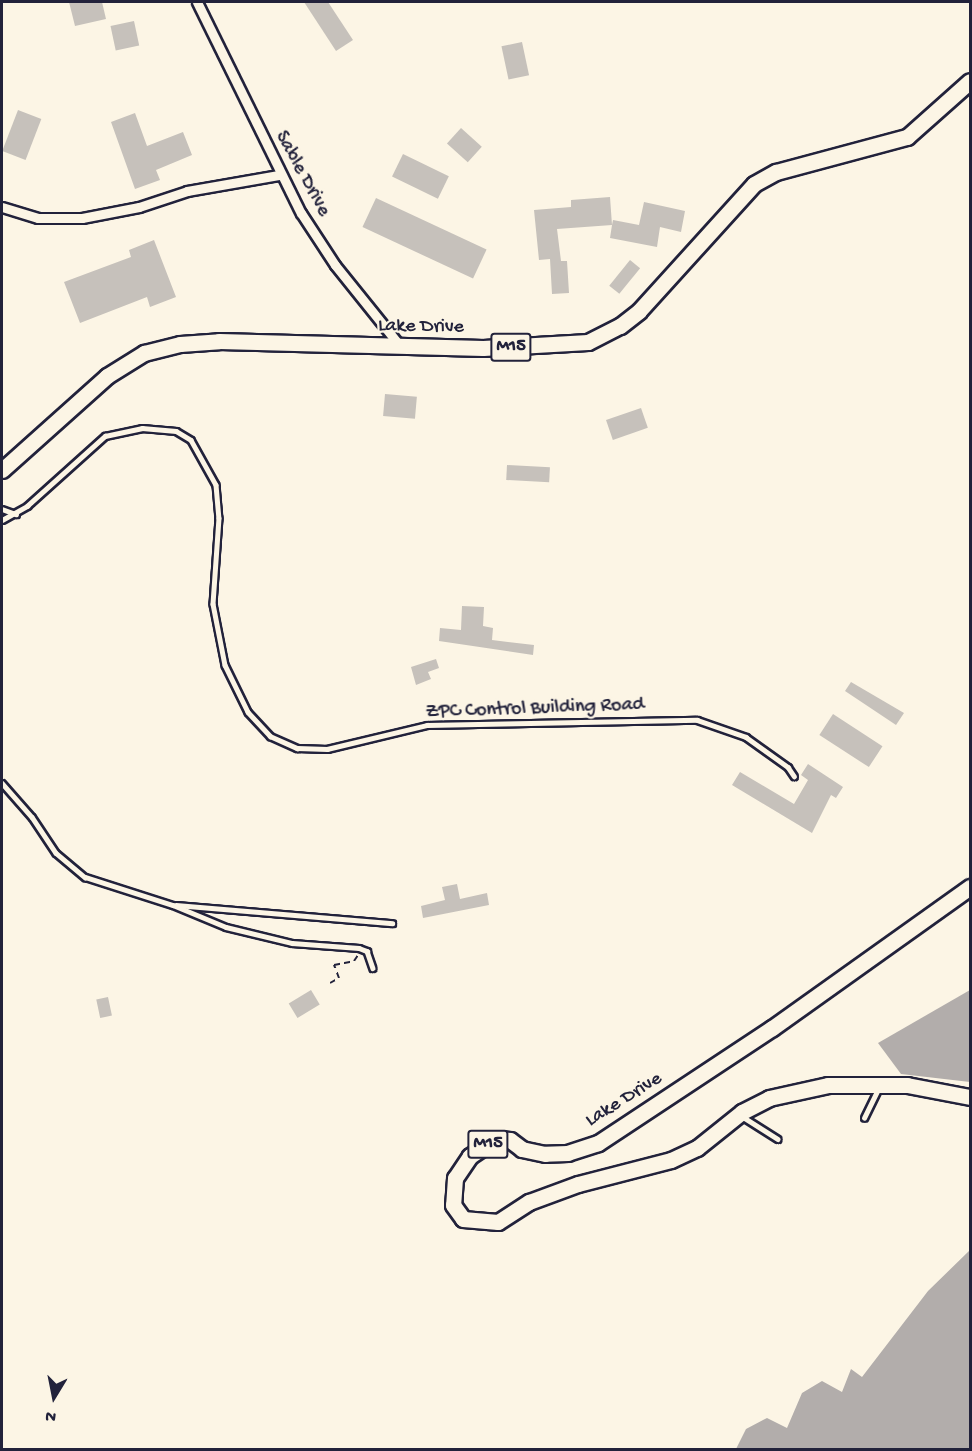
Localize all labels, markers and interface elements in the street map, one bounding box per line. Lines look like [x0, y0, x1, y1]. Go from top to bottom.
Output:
street label: Sable Drive [269, 127, 335, 221]
street label: Lake Drive [378, 314, 464, 340]
road number: M15 [490, 332, 532, 362]
street label: ZPC Control Building Road [425, 693, 645, 725]
street label: Lake Drive [581, 1067, 667, 1133]
road number: M15 [467, 1129, 509, 1159]
north arrow [24, 1367, 84, 1427]
text: N [44, 1405, 58, 1425]

